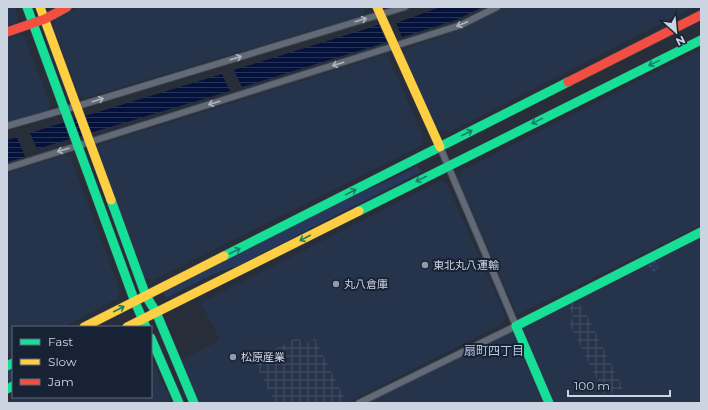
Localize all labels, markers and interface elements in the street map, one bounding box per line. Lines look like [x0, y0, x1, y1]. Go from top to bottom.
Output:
north arrow [656, 12, 696, 52]
one-way arrow [354, 16, 367, 23]
one-way arrow [456, 21, 468, 29]
text: N [673, 33, 688, 49]
one-way arrow [229, 54, 242, 61]
one-way arrow [648, 60, 660, 68]
one-way arrow [332, 61, 345, 68]
one-way arrow [92, 96, 105, 103]
one-way arrow [208, 100, 221, 107]
one-way arrow [531, 118, 543, 125]
one-way arrow [461, 129, 473, 136]
one-way arrow [58, 147, 70, 155]
one-way arrow [415, 176, 427, 184]
one-way arrow [345, 188, 357, 195]
one-way arrow [299, 235, 311, 242]
one-way arrow [229, 247, 241, 254]
place label: 東北丸八運輸 [433, 258, 499, 272]
marker: 東北丸八運輸 [420, 260, 430, 270]
place label: 丸八倉庫 [344, 277, 388, 291]
marker: 丸八倉庫 [331, 279, 341, 289]
one-way arrow [113, 305, 125, 313]
legend [12, 326, 152, 398]
text: Fast [48, 334, 73, 349]
district label: 扇町四丁目 [464, 343, 524, 358]
place label: 松原産業 [241, 350, 285, 364]
marker: 松原産業 [228, 352, 238, 362]
text: Slow [48, 354, 77, 369]
scale bar [568, 372, 670, 398]
text: Jam [47, 374, 74, 389]
text: 100 m [574, 378, 610, 393]

